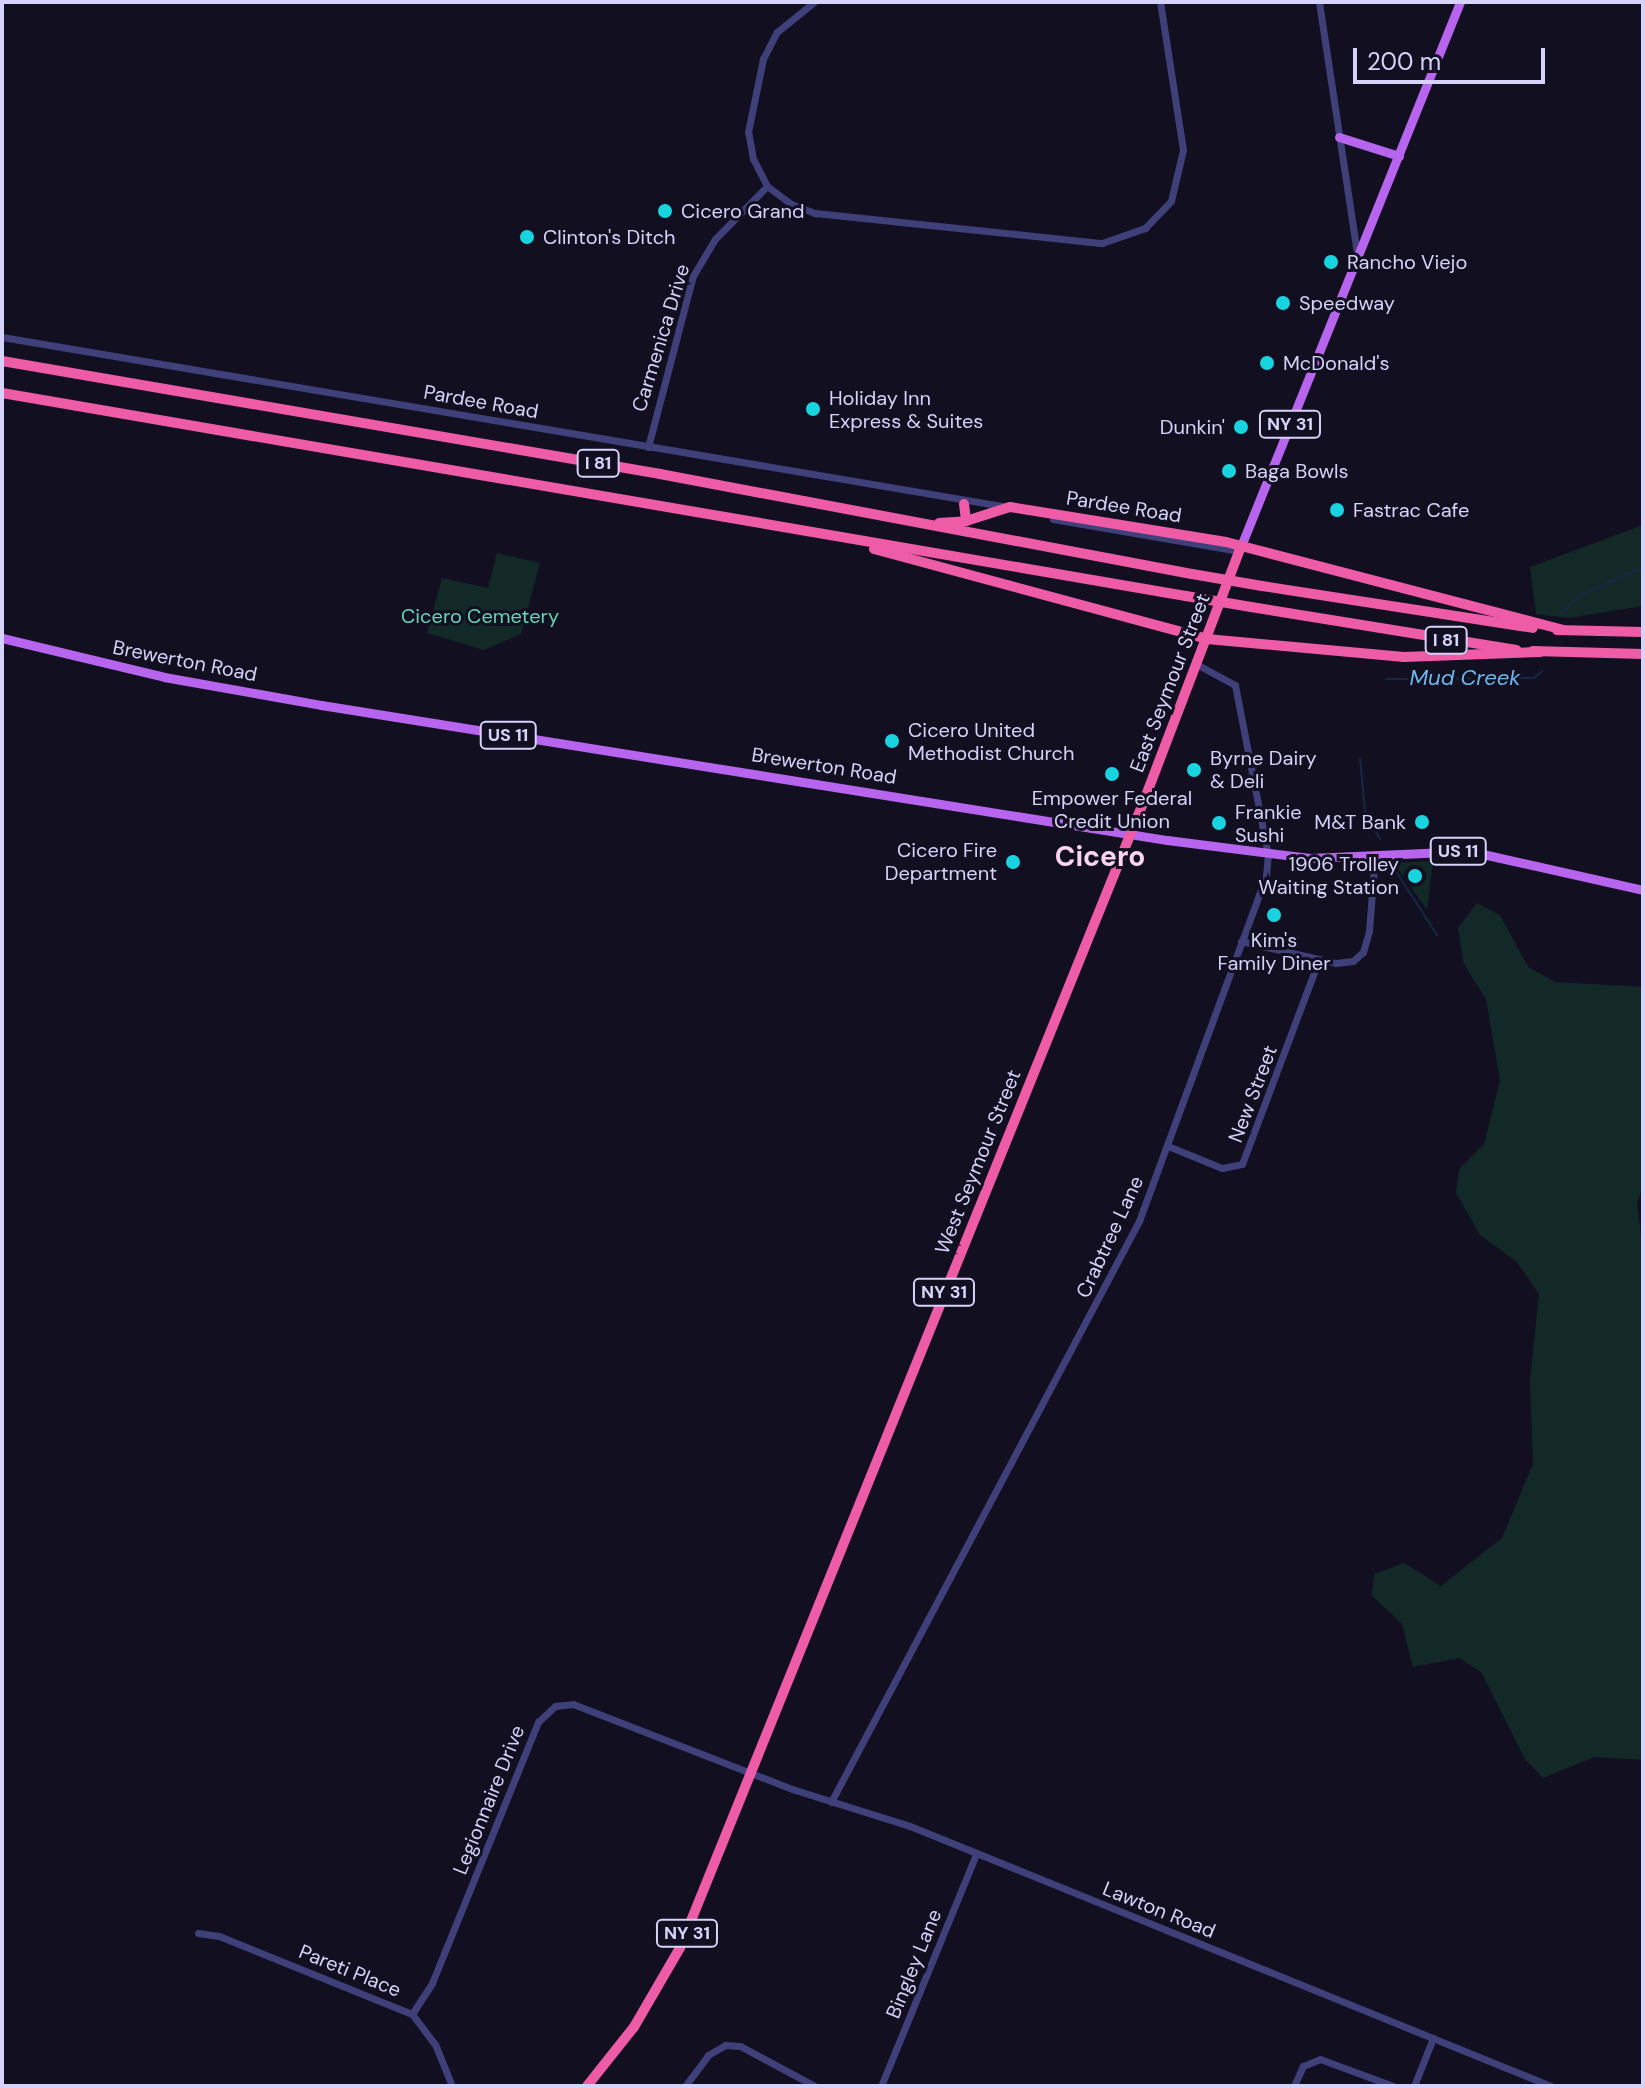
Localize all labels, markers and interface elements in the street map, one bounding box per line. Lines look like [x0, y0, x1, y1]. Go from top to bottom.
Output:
scale bar [1357, 32, 1549, 82]
text: 200 m [1367, 46, 1441, 77]
place label: Cicero Grand [681, 199, 805, 223]
marker: Cicero Grand [656, 202, 674, 220]
place label: Clinton's Ditch [543, 225, 676, 249]
marker: Clinton's Ditch [518, 228, 536, 246]
place label: Rancho Viejo [1347, 250, 1467, 274]
marker: Rancho Viejo [1322, 253, 1340, 271]
street label: Carmenica Drive [627, 261, 695, 415]
place label: Speedway [1299, 291, 1395, 315]
marker: Speedway [1274, 294, 1292, 312]
place label: McDonald's [1283, 351, 1389, 375]
marker: McDonald's [1258, 354, 1276, 372]
street label: Pardee Road [422, 380, 540, 424]
place label: Holiday Inn Express & Suites [829, 386, 983, 433]
marker: Holiday Inn Express & Suites [804, 400, 822, 418]
road number: NY 31 [1258, 410, 1322, 438]
place label: Dunkin' [1160, 415, 1225, 439]
marker: Dunkin' [1232, 418, 1250, 436]
road number: I 81 [576, 449, 620, 477]
place label: Baga Bowls [1245, 459, 1349, 483]
marker: Baga Bowls [1220, 462, 1238, 480]
street label: Pardee Road [1065, 486, 1183, 528]
place label: Fastrac Cafe [1353, 498, 1469, 522]
marker: Fastrac Cafe [1328, 501, 1346, 519]
street label: East Seymour Street [1125, 590, 1215, 776]
park label: Cicero Cemetery [401, 604, 559, 628]
road number: I 81 [1424, 626, 1468, 654]
street label: Brewerton Road [111, 635, 259, 687]
water label: Mud Creek [1409, 665, 1521, 691]
place label: Cicero United Methodist Church [908, 718, 1074, 765]
road number: US 11 [478, 721, 538, 749]
marker: Cicero United Methodist Church [883, 732, 901, 750]
street label: Brewerton Road [750, 743, 898, 789]
place label: Byrne Dairy & Deli [1210, 746, 1317, 793]
marker: Byrne Dairy & Deli [1185, 761, 1203, 779]
marker: Empower Federal Credit Union [1103, 765, 1121, 783]
place label: Empower Federal Credit Union [1032, 786, 1192, 833]
place label: Frankie Sushi [1235, 800, 1302, 847]
place label: M&T Bank [1314, 810, 1406, 834]
marker: M&T Bank [1413, 813, 1431, 831]
marker: Frankie Sushi [1210, 814, 1228, 832]
road number: US 11 [1428, 837, 1488, 865]
place label: Cicero Fire Department [885, 838, 997, 885]
district label: Cicero [1055, 840, 1145, 874]
place label: 1906 Trolley Waiting Station [1258, 852, 1399, 899]
marker: Cicero Fire Department [1004, 853, 1022, 871]
marker: 1906 Trolley Waiting Station [1406, 867, 1424, 885]
marker: Kim's Family Diner [1265, 906, 1283, 924]
place label: Kim's Family Diner [1217, 928, 1331, 975]
street label: New Street [1224, 1042, 1282, 1146]
street label: West Seymour Street [930, 1066, 1026, 1258]
street label: Crabtree Lane [1071, 1172, 1149, 1302]
road number: NY 31 [912, 1278, 976, 1306]
street label: Legionnaire Drive [448, 1722, 530, 1878]
street label: Lawton Road [1099, 1877, 1219, 1943]
street label: Bingley Lane [881, 1906, 947, 2022]
road number: NY 31 [655, 1919, 719, 1947]
street label: Pareti Place [296, 1940, 404, 2002]

